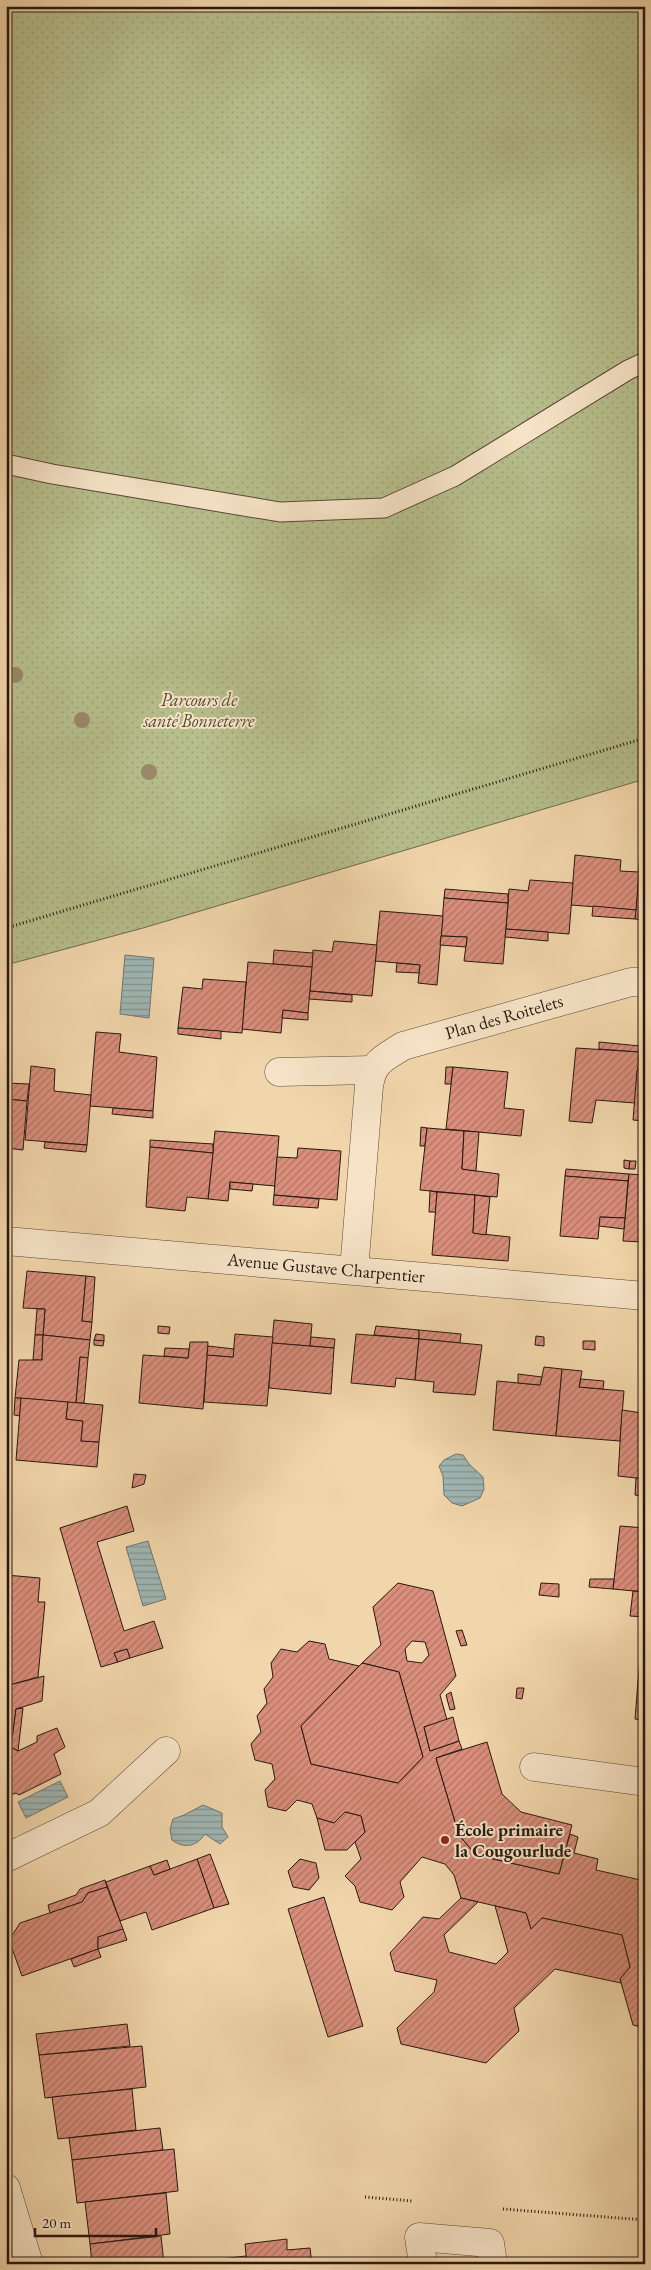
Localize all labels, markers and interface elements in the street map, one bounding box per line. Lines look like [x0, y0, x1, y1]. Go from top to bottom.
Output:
park label: Parcours de santé Bonneterre [143, 688, 255, 732]
street label: Plan des Roitelets [442, 989, 566, 1044]
street label: Avenue Gustave Charpentier [225, 1247, 426, 1288]
place label: École primaire la Cougourlude [455, 1818, 572, 1862]
marker: École primaire la Cougourlude [439, 1834, 451, 1846]
scale bar [35, 2205, 156, 2237]
text: 20 m [42, 2213, 71, 2232]

